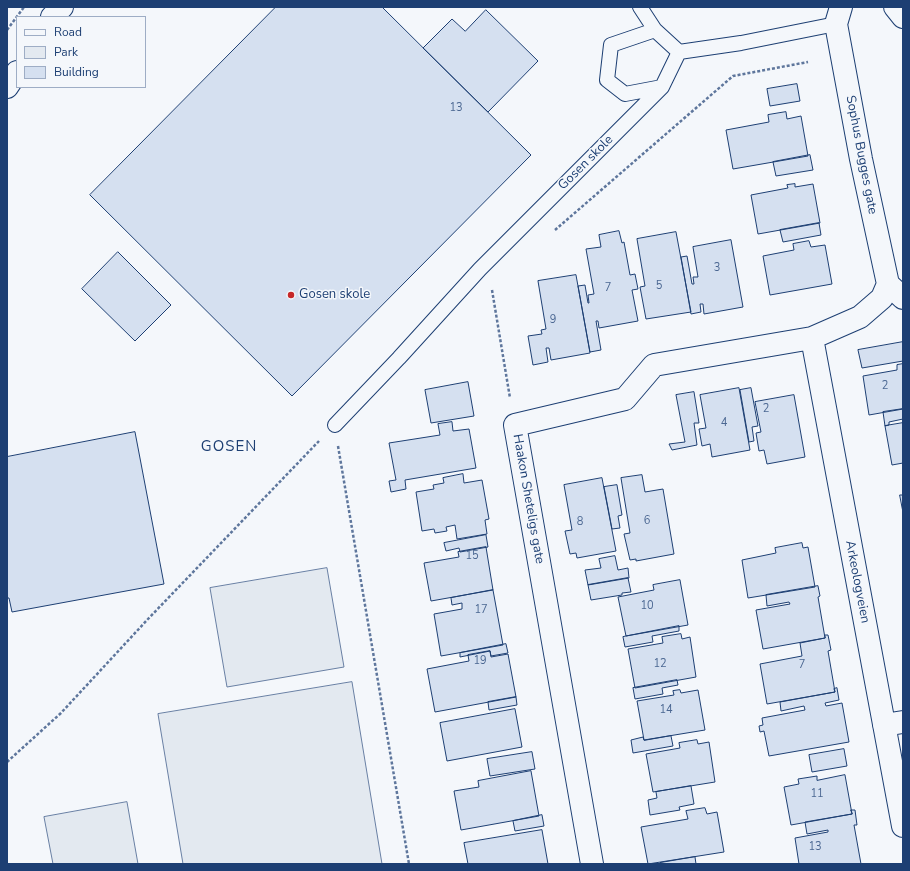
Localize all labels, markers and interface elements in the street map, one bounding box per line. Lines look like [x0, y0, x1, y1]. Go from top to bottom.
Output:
legend [16, 16, 146, 88]
text: Road [54, 24, 82, 40]
text: Park [54, 44, 78, 60]
text: Building [54, 64, 99, 80]
street label: Sophus Bugges gate [842, 94, 880, 216]
house number: 13 [449, 101, 463, 115]
street label: Gosen skole [555, 132, 617, 194]
house number: 3 [714, 261, 720, 275]
house number: 5 [656, 279, 662, 293]
house number: 7 [605, 281, 611, 295]
place label: Gosen skole [299, 287, 370, 303]
marker: Gosen skole [286, 290, 296, 300]
house number: 9 [550, 313, 556, 327]
house number: 2 [882, 379, 888, 393]
house number: 2 [763, 402, 769, 416]
house number: 4 [721, 416, 727, 430]
street label: Haakon Sheteligs gate [509, 433, 547, 565]
district label: GOSEN [201, 438, 257, 456]
house number: 6 [644, 514, 650, 528]
house number: 8 [577, 515, 583, 529]
street label: Arkeologveien [841, 539, 873, 625]
house number: 15 [465, 549, 479, 563]
house number: 10 [640, 599, 654, 613]
house number: 17 [474, 603, 488, 617]
house number: 19 [473, 654, 487, 668]
house number: 12 [653, 657, 667, 671]
house number: 7 [799, 658, 805, 672]
house number: 14 [659, 703, 673, 717]
house number: 11 [810, 787, 824, 801]
house number: 13 [808, 840, 822, 854]

